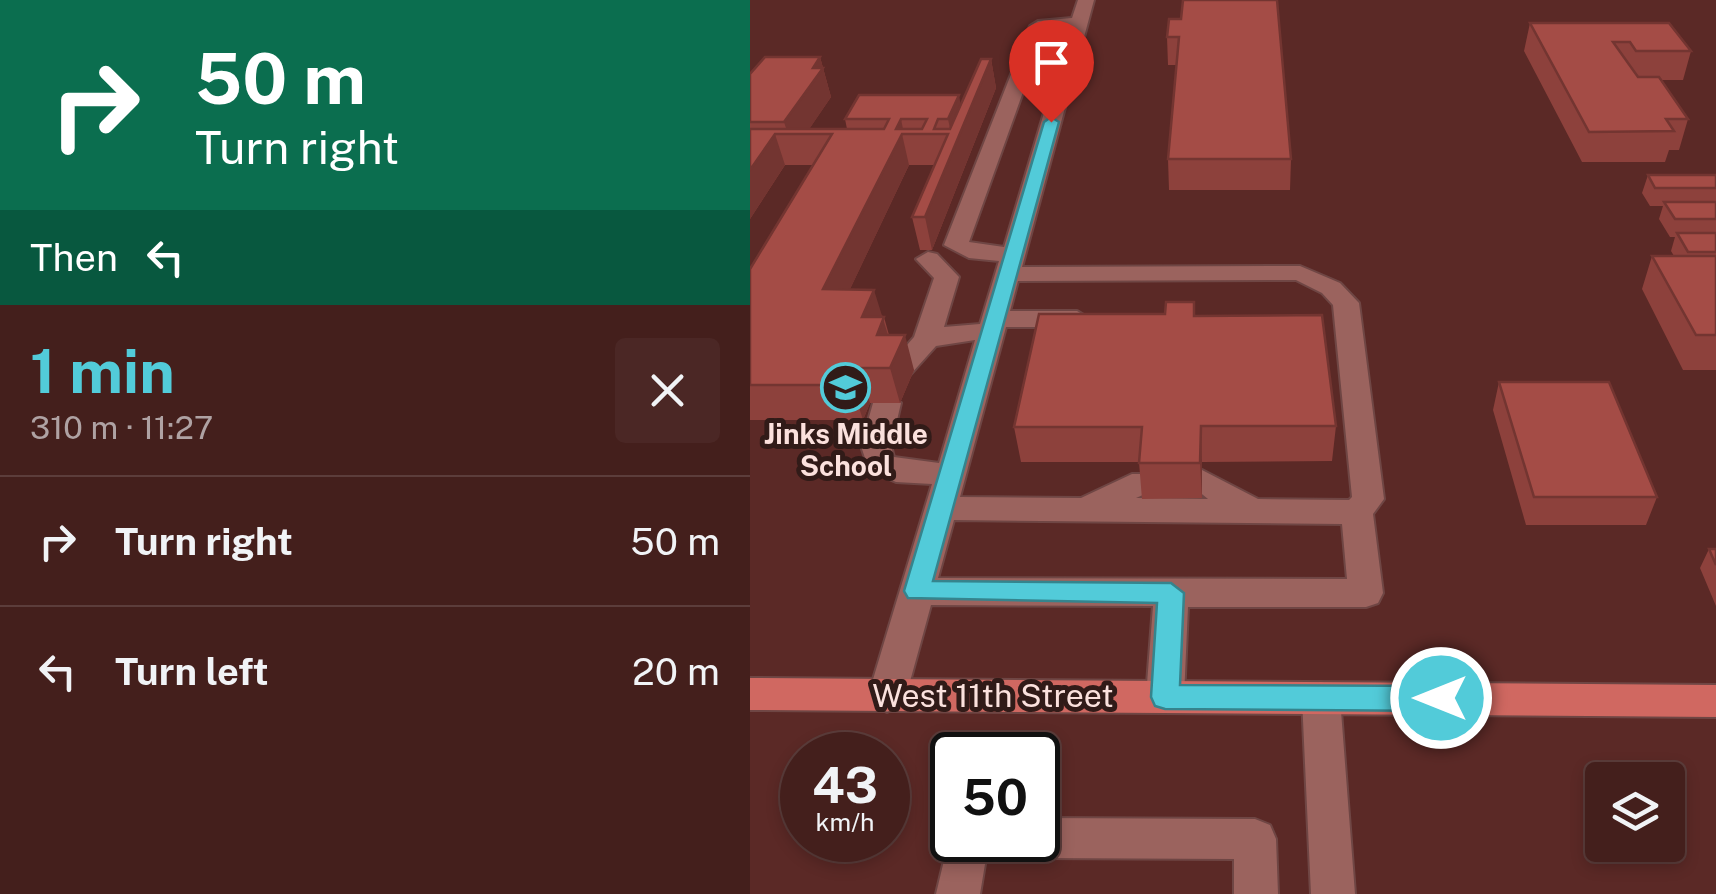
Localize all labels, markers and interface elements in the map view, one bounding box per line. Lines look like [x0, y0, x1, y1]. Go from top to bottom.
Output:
pin [1009, 20, 1094, 123]
icon: arrive [1024, 35, 1079, 90]
text: 50 m [195, 37, 366, 120]
icon: right [30, 40, 160, 170]
text: Turn right [195, 121, 399, 174]
icon: left [138, 230, 193, 285]
text: Then [30, 235, 118, 280]
text: 1 min [30, 336, 175, 407]
button: close [615, 338, 720, 443]
school or university icon: Jinks Middle School [820, 361, 872, 413]
text: 310 m · 11:27 [30, 409, 213, 446]
place label: Jinks Middle School [764, 417, 928, 482]
icon: right [30, 514, 85, 569]
text: Turn right [115, 519, 293, 564]
text: 50 m [630, 519, 720, 564]
icon: left [30, 644, 85, 699]
position arrow [1389, 646, 1493, 750]
text: Turn left [115, 649, 269, 694]
text: 20 m [632, 649, 720, 694]
street label: West 11th Street [872, 677, 1114, 714]
speed limit sign: 50 [930, 732, 1060, 862]
text: 43 [812, 755, 878, 814]
map controls [1585, 762, 1685, 862]
button: layers [1585, 762, 1685, 862]
text: km/h [816, 807, 874, 837]

